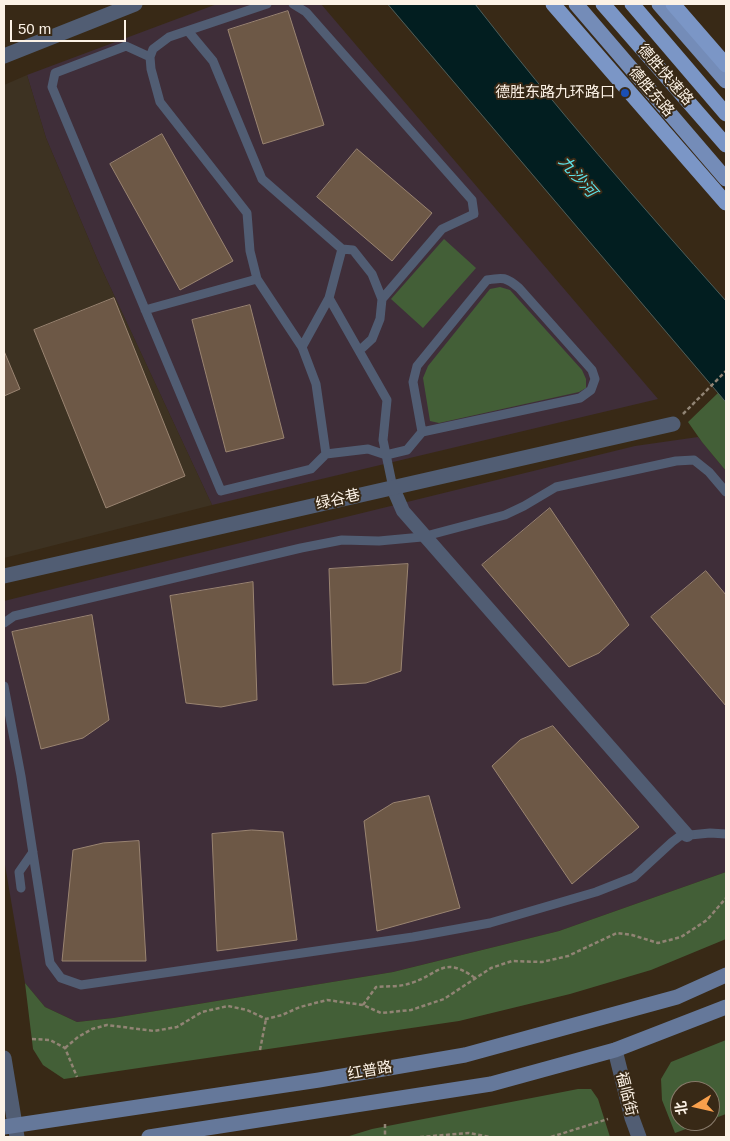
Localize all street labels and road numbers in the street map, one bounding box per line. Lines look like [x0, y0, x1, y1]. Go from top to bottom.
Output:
street label: 德胜快速路 [634, 41, 696, 109]
street label: 德胜东路 [625, 63, 677, 121]
street label: 绿谷巷 [314, 486, 362, 514]
street label: 红普路 [346, 1058, 394, 1084]
street label: 福临街 [612, 1070, 640, 1118]

